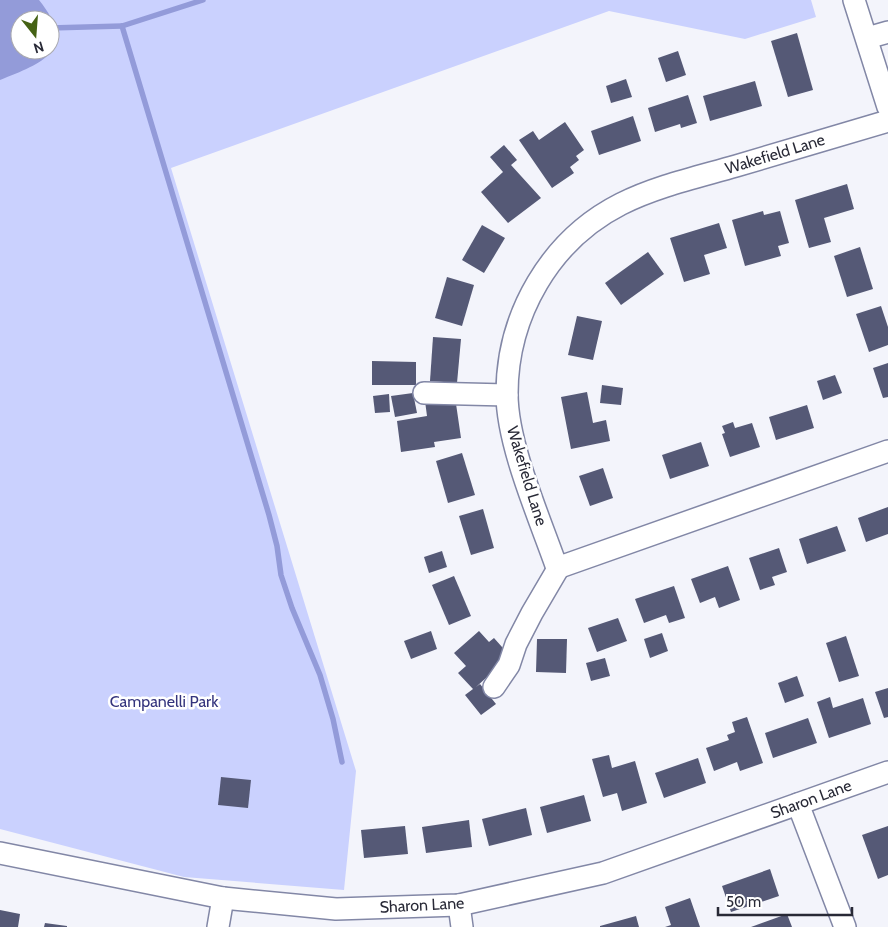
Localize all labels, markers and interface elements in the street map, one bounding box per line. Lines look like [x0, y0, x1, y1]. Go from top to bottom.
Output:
north arrow [10, 10, 60, 60]
text: N [31, 37, 46, 57]
street label: Wakefield Lane [723, 130, 827, 178]
street label: Wakefield Lane [503, 424, 551, 528]
park label: Campanelli Park [110, 692, 219, 711]
street label: Sharon Lane [768, 776, 854, 822]
scale bar [718, 884, 852, 916]
street label: Sharon Lane [379, 893, 465, 917]
text: 50 m [726, 893, 761, 911]

